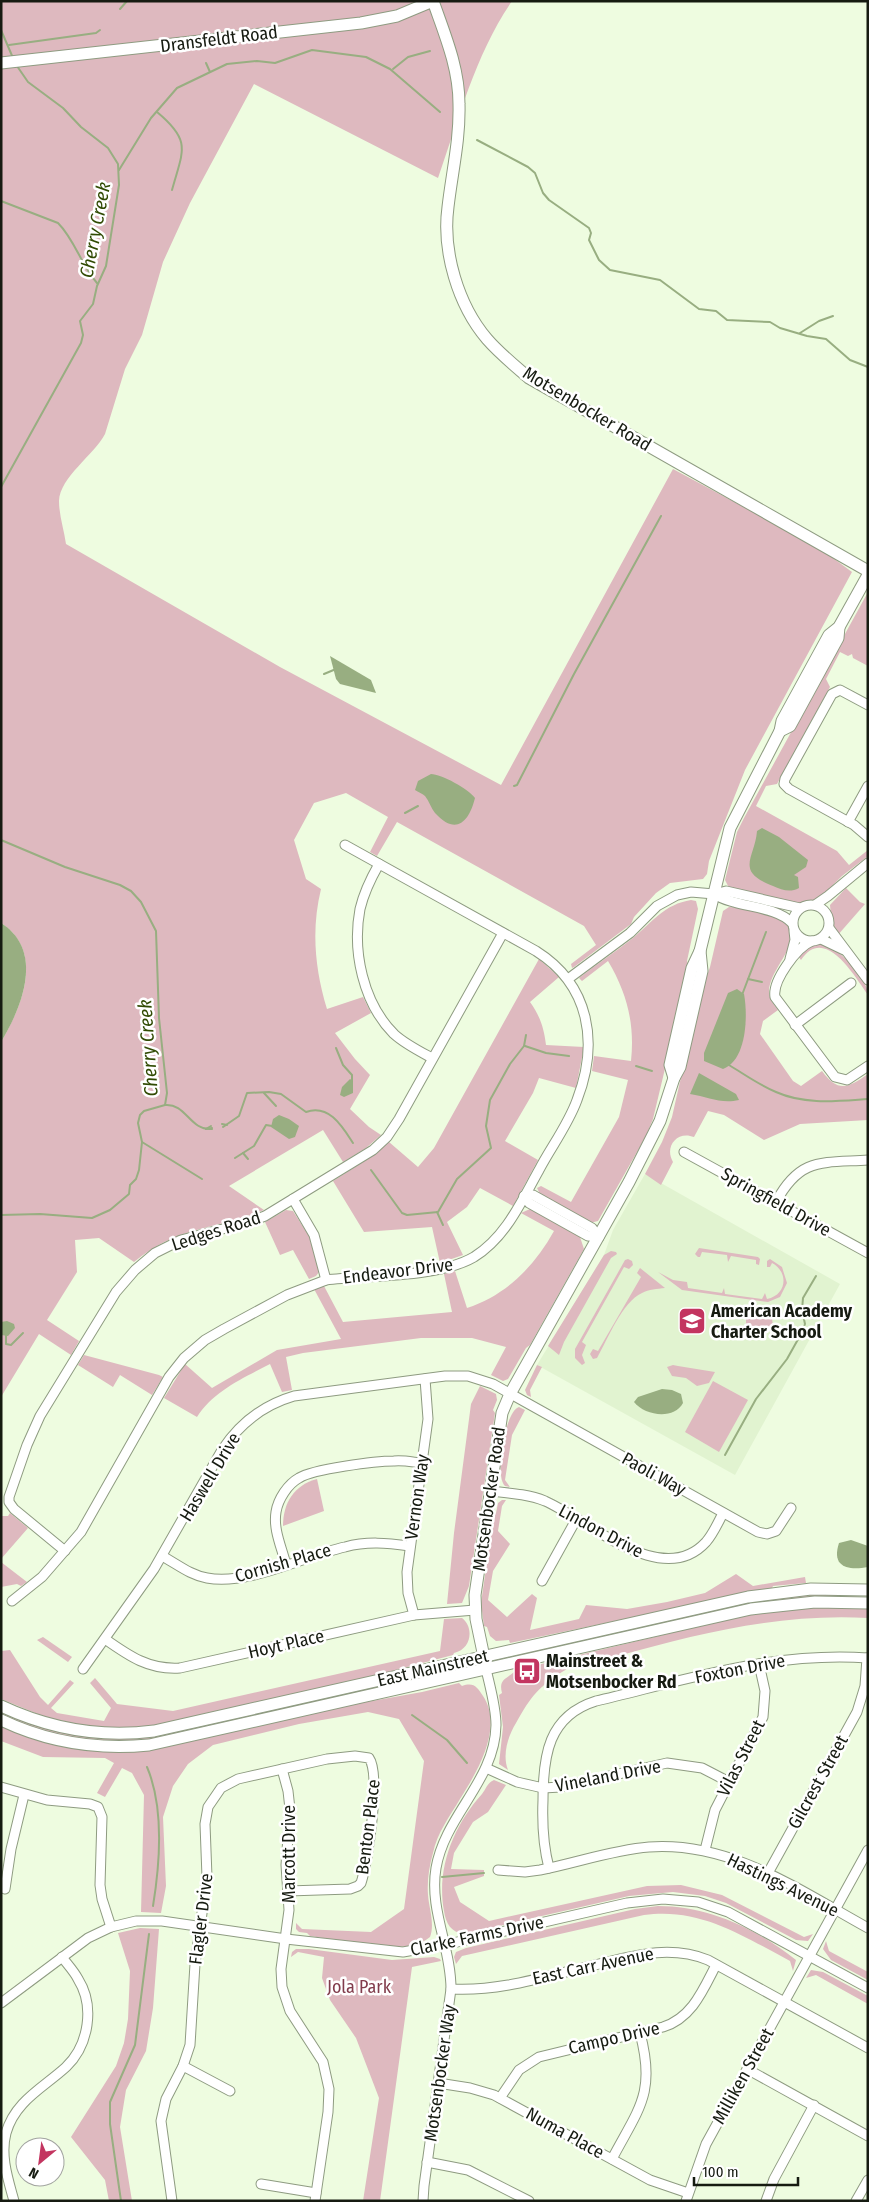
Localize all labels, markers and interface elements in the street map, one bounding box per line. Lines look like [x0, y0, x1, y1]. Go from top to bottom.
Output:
street label: Dransfeldt Road [159, 21, 279, 57]
water label: Cherry Creek [74, 180, 116, 280]
street label: Motsenbocker Road [519, 362, 655, 456]
water label: Cherry Creek [133, 999, 163, 1097]
street label: Springfield Drive [717, 1163, 835, 1241]
street label: Ledges Road [169, 1206, 263, 1256]
street label: Endeavor Drive [342, 1253, 454, 1289]
place label: American Academy Charter School [710, 1300, 853, 1343]
school or university icon: American Academy Charter School [677, 1306, 707, 1336]
street label: Motsenbocker Road [468, 1425, 510, 1573]
street label: Haswell Drive [175, 1429, 245, 1525]
street label: Paoli Way [618, 1447, 690, 1501]
street label: Vernon Way [400, 1453, 434, 1541]
street label: Lindon Drive [555, 1499, 647, 1563]
street label: Cornish Place [232, 1539, 334, 1587]
street label: Hoyt Place [246, 1625, 326, 1663]
street label: East Mainstreet [375, 1645, 491, 1691]
street label: Foxton Drive [693, 1649, 787, 1689]
place label: Mainstreet & Motsenbocker Rd [546, 1650, 677, 1693]
bus stop icon: Mainstreet & Motsenbocker Rd [512, 1656, 542, 1686]
street label: Vilas Street [712, 1716, 770, 1800]
street label: Gilcrest Street [783, 1731, 853, 1833]
street label: Vineland Drive [553, 1755, 663, 1797]
street label: Benton Place [351, 1778, 385, 1876]
street label: Marcott Drive [278, 1805, 300, 1903]
street label: Hastings Avenue [724, 1848, 843, 1922]
street label: Flagler Drive [184, 1872, 218, 1966]
street label: Clarke Farms Drive [408, 1911, 546, 1961]
street label: East Carr Avenue [530, 1942, 656, 1990]
park label: Jola Park [327, 1976, 392, 1998]
street label: Motsenbocker Way [419, 2003, 461, 2143]
street label: Campo Drive [566, 2017, 662, 2059]
street label: Milliken Street [708, 2024, 778, 2128]
street label: Numa Place [522, 2102, 608, 2164]
north arrow [15, 2137, 65, 2187]
scale bar [694, 2154, 798, 2186]
text: N [26, 2163, 42, 2182]
text: 100 m [702, 2163, 739, 2181]

